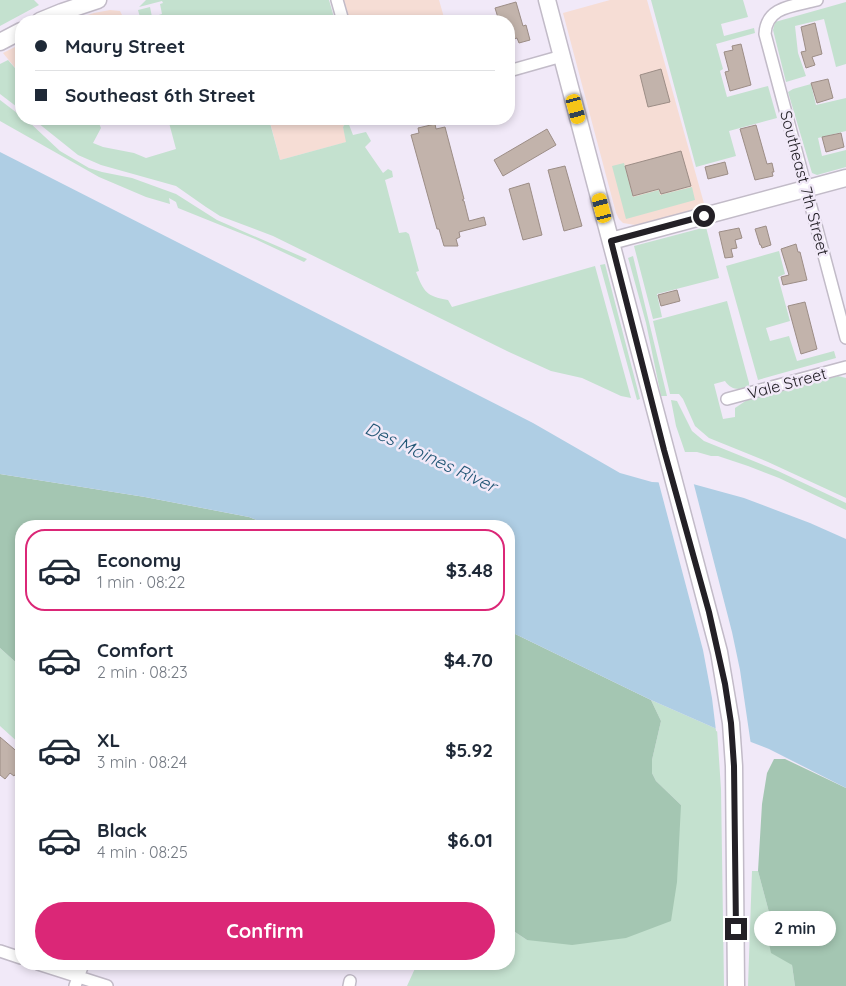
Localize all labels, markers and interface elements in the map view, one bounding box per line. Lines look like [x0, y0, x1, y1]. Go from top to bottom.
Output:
text: Maury Street [65, 34, 185, 58]
text: Southeast 6th Street [65, 83, 256, 107]
car [564, 93, 587, 125]
street label: Southeast 7th Street [776, 108, 834, 258]
car [590, 192, 613, 224]
route start [693, 205, 715, 227]
street label: Vale Street [745, 363, 829, 403]
water label: Des Moines River [362, 416, 502, 498]
icon: car [37, 548, 82, 593]
text: Economy [97, 548, 181, 572]
text: $3.48 [446, 558, 493, 582]
text: 1 min · 08:22 [97, 572, 185, 592]
icon: car [37, 638, 82, 683]
text: Comfort [97, 638, 174, 662]
text: $4.70 [444, 648, 493, 672]
text: 2 min · 08:23 [97, 662, 188, 682]
icon: car [37, 728, 82, 773]
text: XL [97, 728, 120, 752]
text: $5.92 [445, 738, 493, 762]
text: 3 min · 08:24 [97, 752, 187, 772]
icon: car [37, 818, 82, 863]
text: Black [97, 818, 147, 842]
text: $6.01 [447, 828, 493, 852]
text: 4 min · 08:25 [97, 842, 188, 862]
button: Confirm [35, 902, 495, 960]
callout: 2 min [754, 912, 836, 946]
route end [725, 918, 747, 940]
text: 2 min [774, 918, 816, 938]

